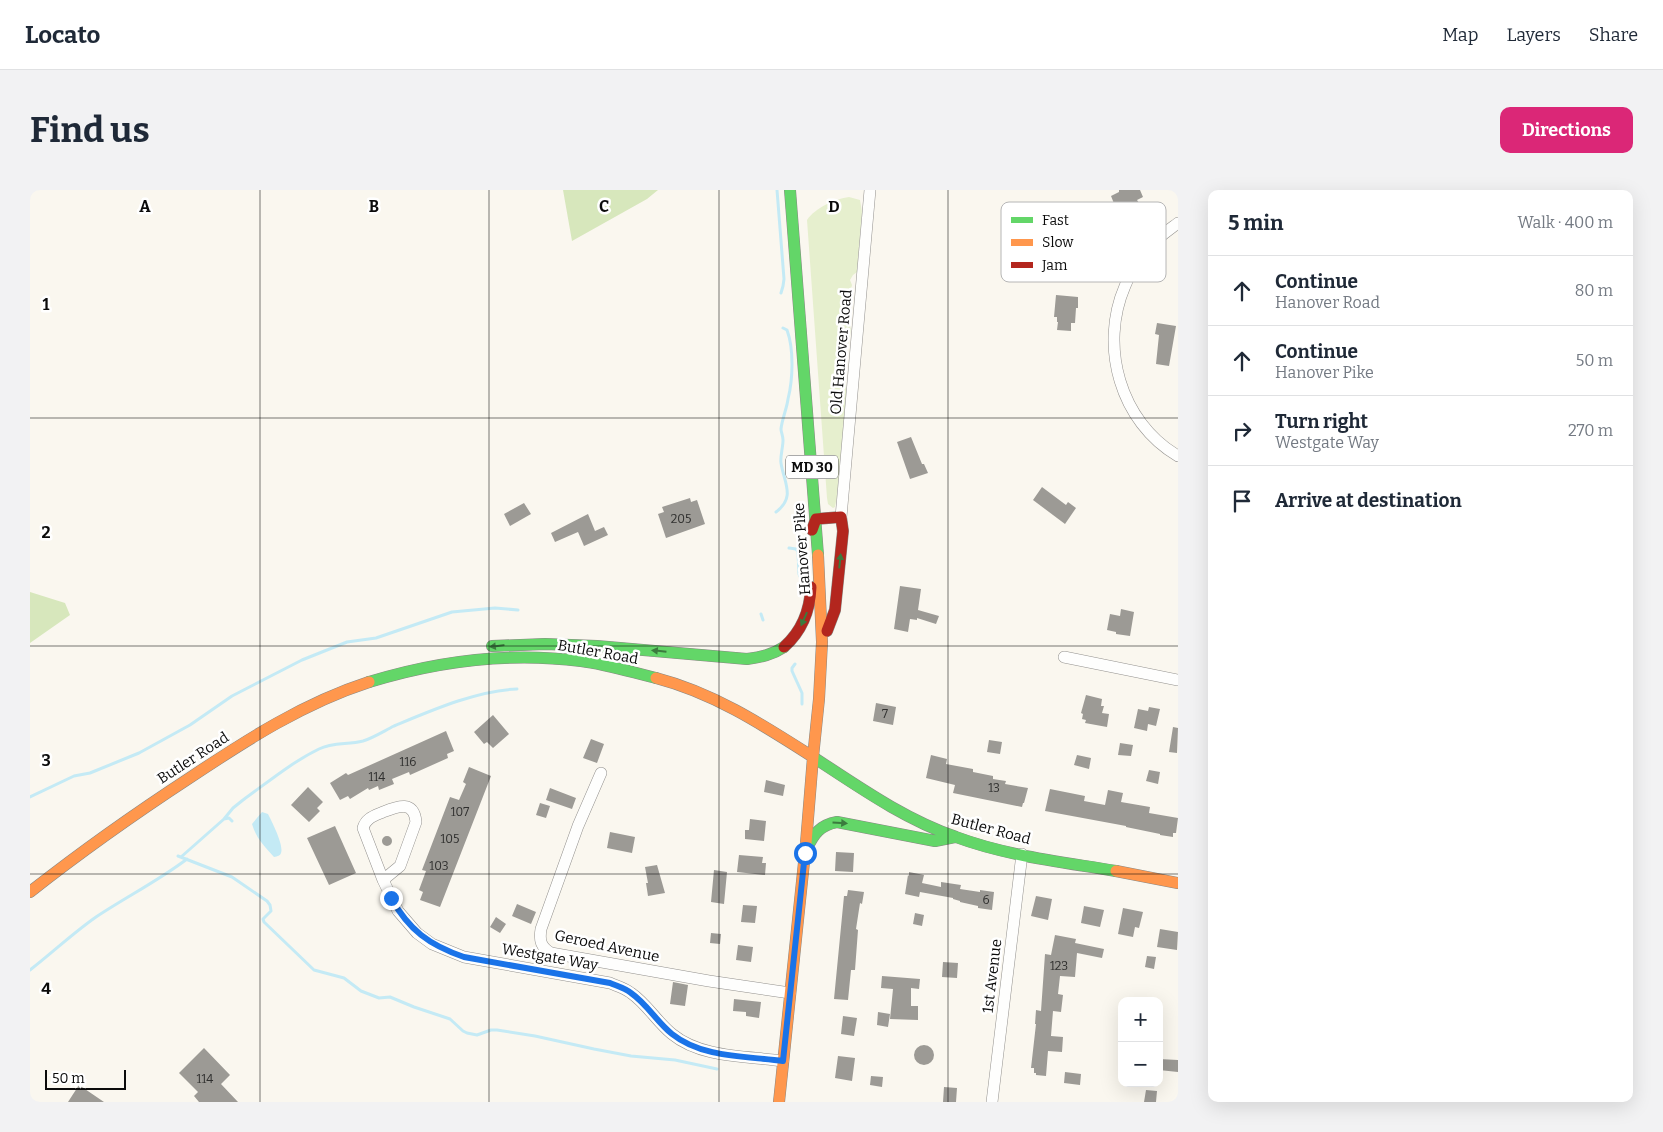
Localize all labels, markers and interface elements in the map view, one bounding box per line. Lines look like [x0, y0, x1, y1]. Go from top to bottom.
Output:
text: Locato [25, 21, 100, 49]
text: Map [1442, 24, 1478, 46]
text: Layers [1506, 24, 1561, 46]
text: Share [1589, 24, 1638, 46]
button: Directions [1500, 107, 1633, 153]
text: Find us [30, 109, 150, 151]
text: A [139, 197, 151, 216]
text: B [369, 197, 379, 216]
text: C [599, 197, 609, 216]
text: D [828, 197, 840, 216]
legend [1001, 202, 1166, 282]
text: 5 min [1228, 210, 1284, 236]
text: Fast [1042, 212, 1069, 229]
text: Walk · 400 m [1517, 213, 1613, 232]
text: Slow [1042, 234, 1074, 251]
text: Jam [1041, 257, 1068, 274]
text: Continue [1275, 270, 1358, 293]
icon: ahead [1228, 277, 1256, 305]
text: 80 m [1575, 281, 1613, 300]
street label: Old Hanover Road [827, 288, 855, 415]
text: Hanover Road [1275, 293, 1380, 312]
text: 1 [43, 295, 50, 314]
text: Continue [1275, 340, 1358, 363]
icon: ahead [1228, 347, 1256, 375]
text: 50 m [1576, 351, 1613, 370]
text: Hanover Pike [1275, 363, 1374, 382]
text: Turn right [1275, 410, 1368, 433]
icon: right [1228, 417, 1256, 445]
text: 270 m [1568, 421, 1613, 440]
text: Westgate Way [1275, 433, 1379, 452]
road number: MD 30 [786, 456, 838, 478]
icon: arrive [1228, 487, 1256, 515]
text: Arrive at destination [1275, 489, 1462, 512]
street label: Hanover Pike [790, 502, 814, 596]
house number: 205 [671, 512, 691, 526]
text: 2 [41, 523, 51, 542]
one-way arrow [836, 553, 844, 569]
one-way arrow [800, 612, 808, 626]
street label: Butler Road [556, 636, 640, 668]
one-way arrow [489, 642, 505, 650]
one-way arrow [651, 646, 667, 654]
house number: 7 [882, 707, 888, 721]
street label: Butler Road [154, 728, 232, 788]
text: 3 [41, 751, 51, 770]
house number: 116 [400, 755, 416, 769]
house number: 114 [369, 770, 385, 784]
house number: 13 [988, 781, 1000, 795]
house number: 107 [451, 805, 469, 819]
street label: Butler Road [949, 810, 1033, 848]
one-way arrow [833, 820, 849, 828]
house number: 105 [441, 832, 459, 846]
route start [794, 842, 817, 865]
house number: 103 [429, 859, 449, 873]
route end [380, 887, 403, 910]
house number: 6 [982, 893, 990, 907]
street label: Geroed Avenue [553, 926, 661, 966]
street label: 1st Avenue [979, 938, 1005, 1014]
street label: Westgate Way [500, 940, 600, 974]
house number: 123 [1050, 959, 1068, 973]
text: 4 [41, 979, 51, 998]
map controls [1118, 997, 1163, 1087]
button: + [1118, 997, 1163, 1042]
button: − [1118, 1042, 1163, 1087]
scale bar [45, 1067, 126, 1090]
text: 50 m [52, 1070, 85, 1087]
house number: 114 [197, 1072, 213, 1086]

